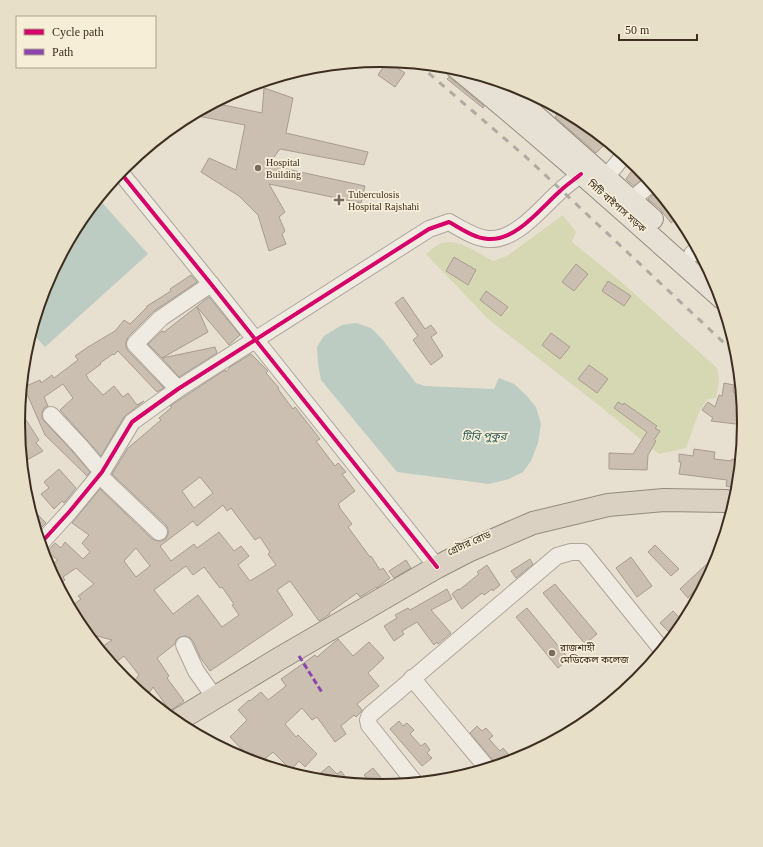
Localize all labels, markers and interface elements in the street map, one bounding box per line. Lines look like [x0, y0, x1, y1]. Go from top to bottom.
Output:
legend [16, 16, 156, 68]
scale bar [619, 16, 697, 42]
text: 50 m [625, 23, 650, 37]
text: Cycle path [52, 25, 104, 39]
text: Path [52, 45, 73, 59]
place label: Hospital Building [266, 157, 301, 180]
marker: Hospital Building [253, 163, 263, 173]
street label: সিটি বাইপাস সড়ক [585, 177, 649, 235]
place label: Tuberculosis Hospital Rajshahi [348, 189, 420, 212]
marker: Tuberculosis Hospital Rajshahi [333, 194, 345, 206]
water label: টিবি পুকুর [462, 429, 509, 443]
street label: গ্রেটার রোড [446, 528, 493, 557]
place label: রাজশাহী মেডিকেল কলেজ [559, 642, 629, 665]
marker: রাজশাহী মেডিকেল কলেজ [547, 648, 557, 658]

